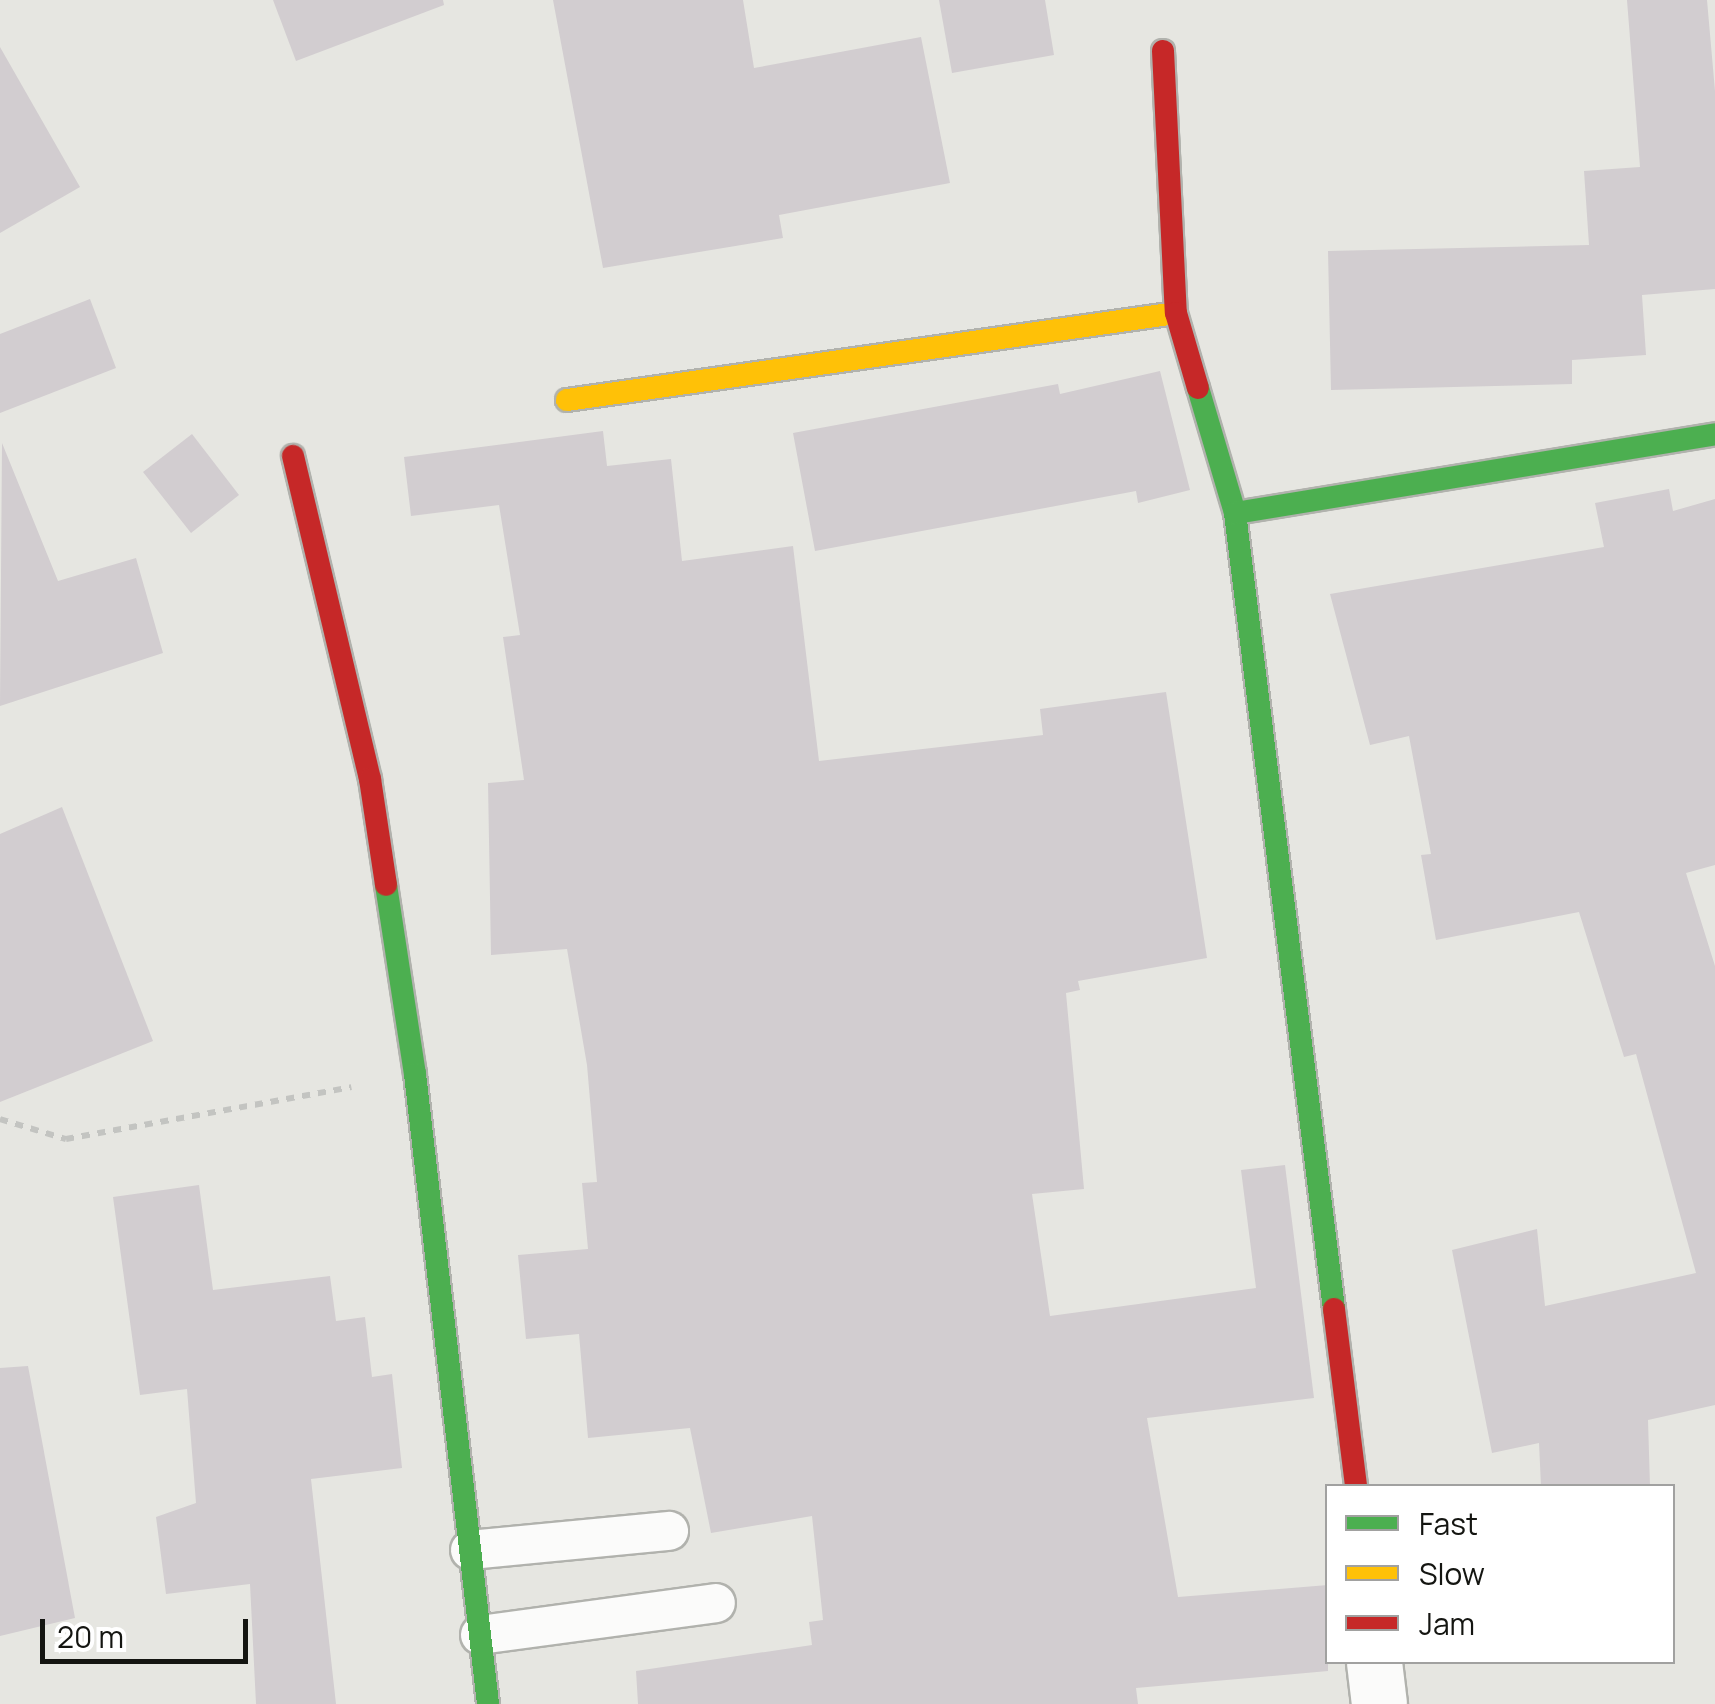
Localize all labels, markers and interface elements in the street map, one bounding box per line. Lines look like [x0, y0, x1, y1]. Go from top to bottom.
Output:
legend [1325, 1484, 1675, 1664]
text: Fast [1419, 1503, 1478, 1544]
text: Slow [1419, 1553, 1485, 1594]
scale bar [45, 1599, 252, 1661]
text: Jam [1419, 1603, 1475, 1644]
text: 20 m [57, 1616, 124, 1657]

